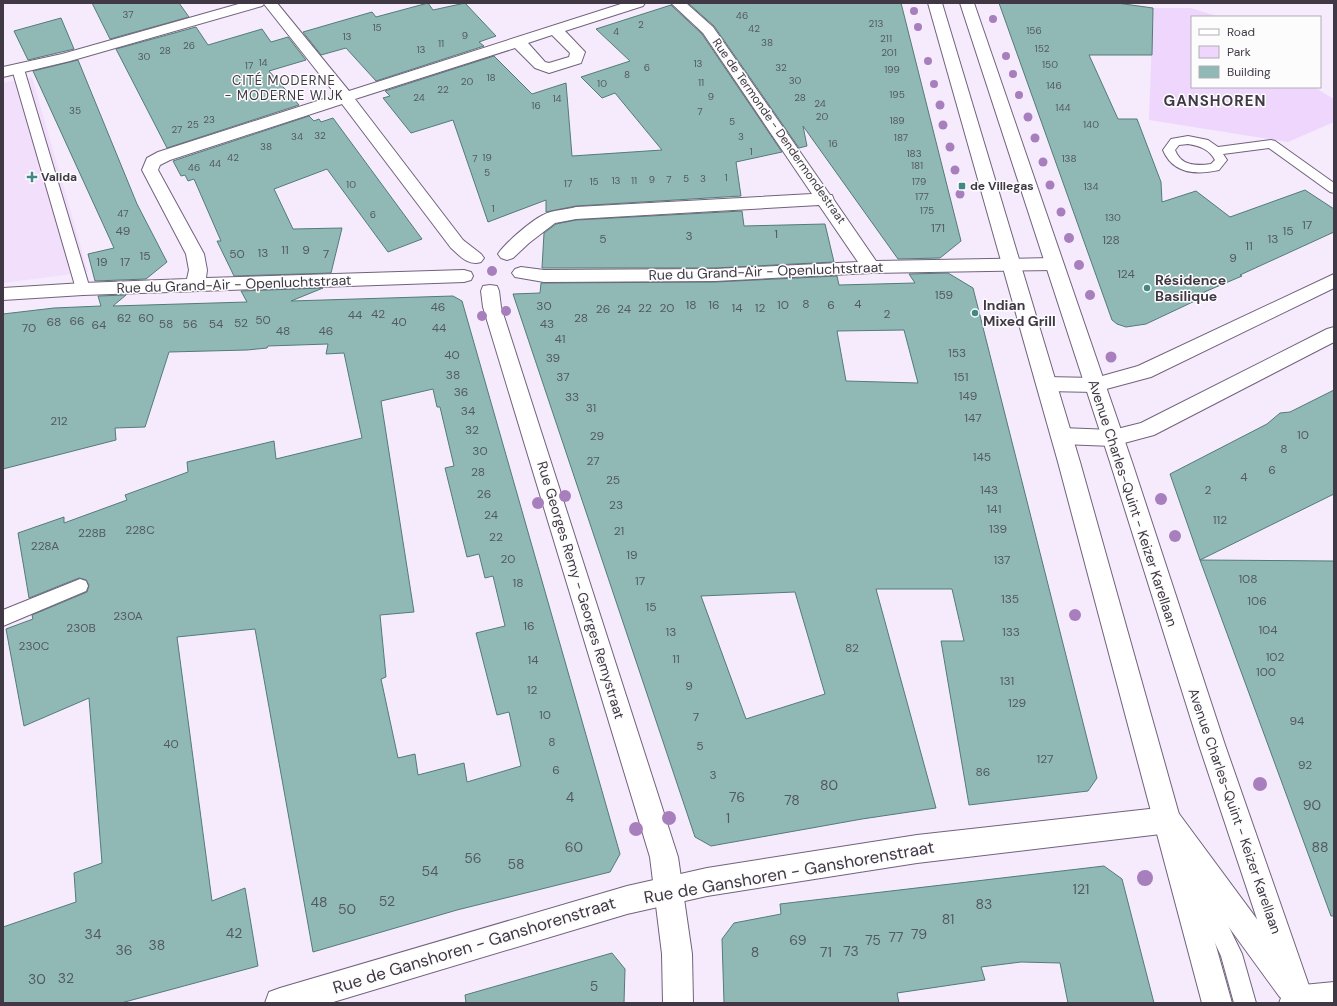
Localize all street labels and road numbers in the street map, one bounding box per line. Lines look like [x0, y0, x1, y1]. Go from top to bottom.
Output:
street label: Rue de Termonde - Dendermondestraat [709, 35, 850, 227]
street label: Rue du Grand-Air - Openluchtstraat [648, 258, 884, 284]
street label: Rue du Grand-Air - Openluchtstraat [116, 271, 352, 297]
street label: Avenue Charles-Quint - Keizer Karellaan [1084, 377, 1182, 629]
street label: Rue Georges Remy - Georges Remystraat [533, 459, 629, 721]
street label: Avenue Charles-Quint - Keizer Karellaan [1184, 686, 1286, 936]
street label: Rue de Ganshoren - Ganshorenstraat [642, 836, 936, 908]
street label: Rue de Ganshoren - Ganshorenstraat [330, 891, 618, 999]

